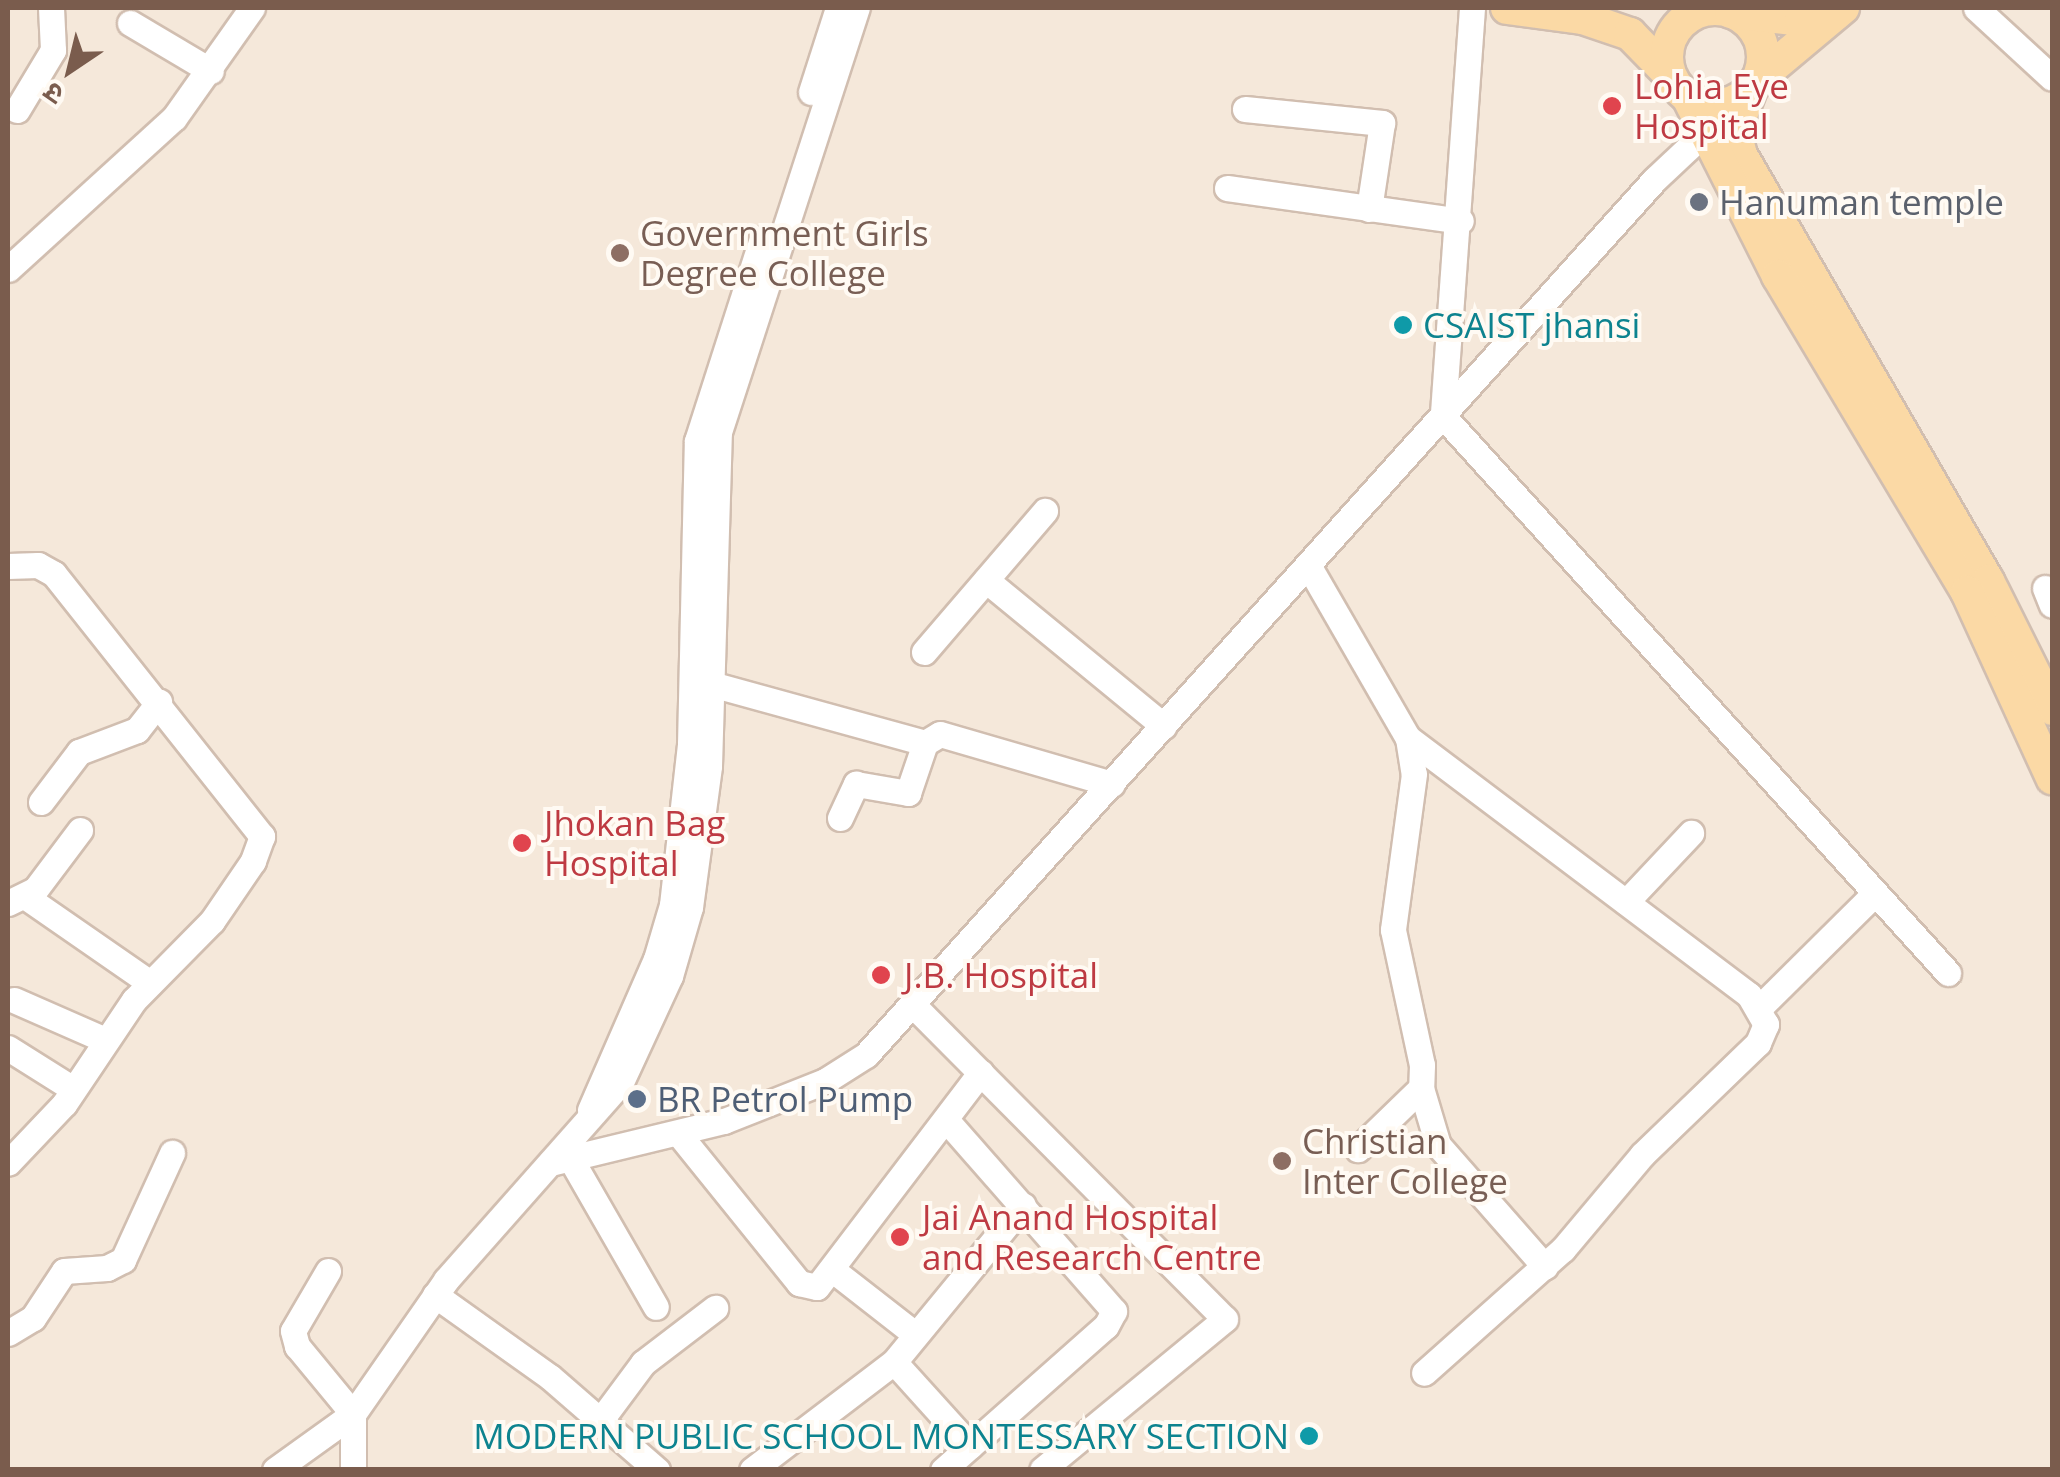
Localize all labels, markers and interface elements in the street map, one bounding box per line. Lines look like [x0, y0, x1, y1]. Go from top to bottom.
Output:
north arrow [20, 20, 120, 120]
place label: Lohia Eye Hospital [1634, 65, 1789, 147]
text: उ [35, 74, 70, 115]
marker: Lohia Eye Hospital [1599, 93, 1625, 119]
place label: Hanuman temple [1719, 181, 2004, 223]
marker: Hanuman temple [1688, 191, 1710, 213]
place label: Government Girls Degree College [640, 212, 929, 294]
marker: Government Girls Degree College [609, 242, 631, 264]
place label: CSAIST jhansi [1423, 304, 1640, 346]
marker: CSAIST jhansi [1392, 314, 1414, 336]
place label: Jhokan Bag Hospital [544, 802, 725, 884]
marker: Jhokan Bag Hospital [509, 830, 535, 856]
place label: J.B. Hospital [904, 954, 1098, 996]
marker: J.B. Hospital [868, 962, 894, 988]
place label: BR Petrol Pump [657, 1078, 913, 1120]
marker: BR Petrol Pump [626, 1088, 648, 1110]
place label: Christian Inter College [1302, 1120, 1508, 1202]
marker: Christian Inter College [1271, 1150, 1293, 1172]
place label: Jai Anand Hospital and Research Centre [922, 1196, 1262, 1278]
marker: Jai Anand Hospital and Research Centre [887, 1224, 913, 1250]
place label: MODERN PUBLIC SCHOOL MONTESSARY SECTION [473, 1415, 1289, 1457]
marker: MODERN PUBLIC SCHOOL MONTESSARY SECTION [1298, 1425, 1320, 1447]

